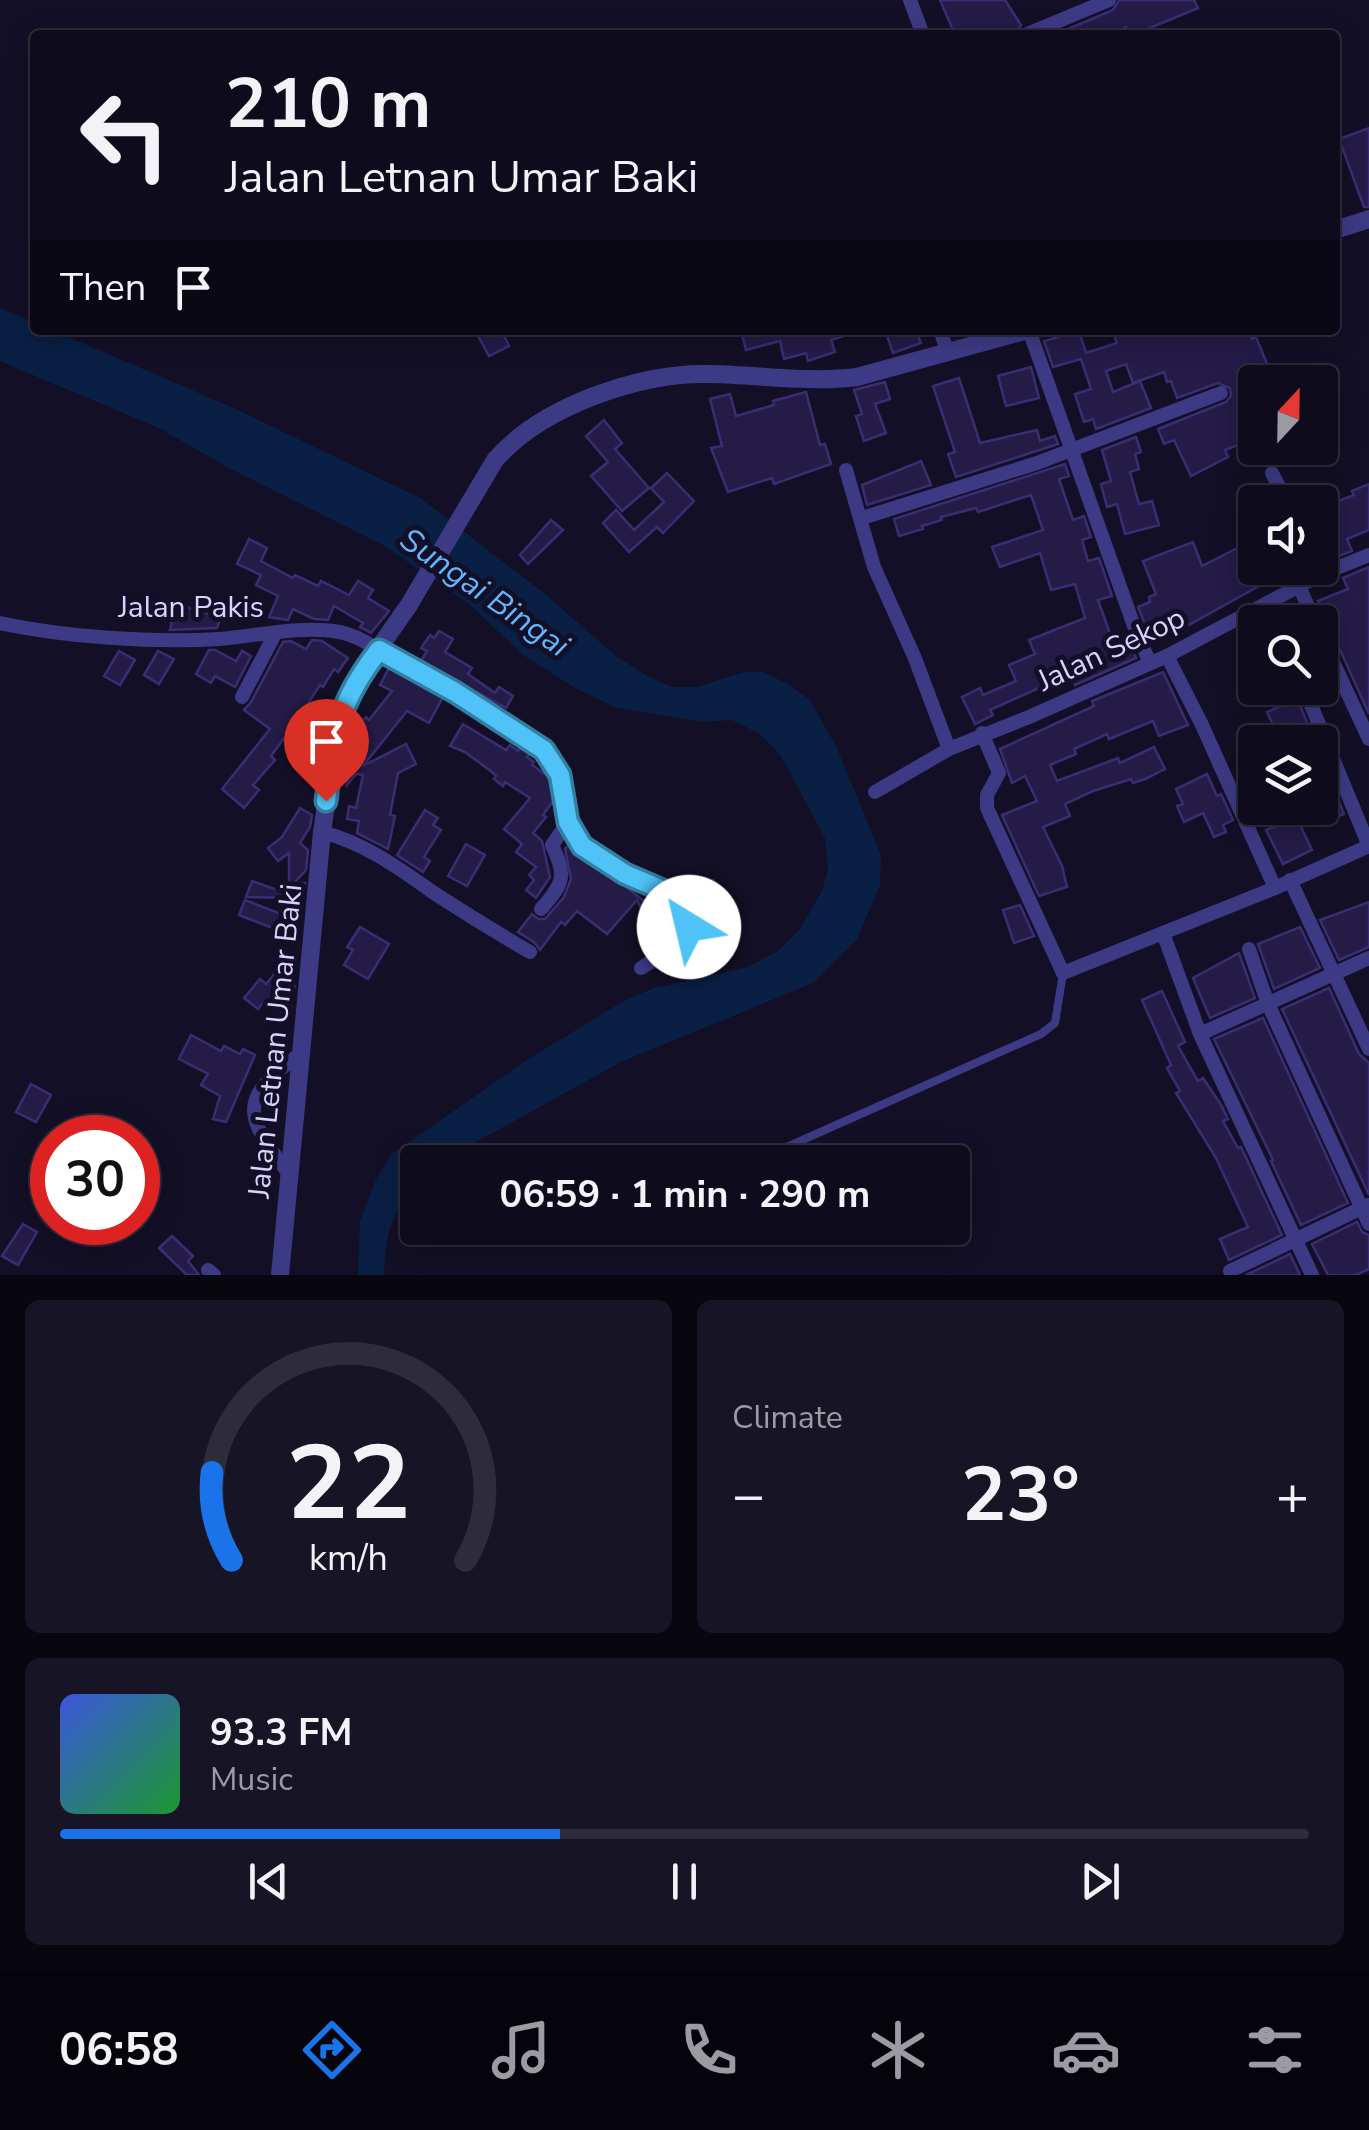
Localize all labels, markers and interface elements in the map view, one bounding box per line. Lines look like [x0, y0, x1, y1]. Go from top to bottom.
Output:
text: 210 m [225, 56, 431, 152]
icon: left [60, 70, 190, 200]
text: Jalan Letnan Umar Baki [225, 147, 698, 208]
icon: arrive [166, 260, 221, 315]
text: Then [60, 262, 146, 313]
north arrow [1238, 365, 1338, 465]
map controls [1238, 365, 1338, 825]
button: sound [1238, 485, 1338, 585]
water label: Sungai Bingai [391, 518, 578, 667]
street label: Jalan Pakis [117, 587, 264, 628]
street label: Jalan Sekop [1030, 597, 1192, 702]
button: search [1238, 605, 1338, 705]
pin [284, 699, 369, 802]
icon: arrive [299, 714, 354, 769]
button: layers [1238, 725, 1338, 825]
position arrow [637, 875, 741, 979]
street label: Jalan Letnan Umar Baki [239, 882, 312, 1201]
speed limit sign: 30 [30, 1115, 160, 1245]
text: 06:59 · 1 min · 290 m [500, 1169, 870, 1220]
text: Climate [732, 1396, 843, 1439]
text: 22 [286, 1413, 411, 1555]
text: 23° [961, 1444, 1080, 1546]
text: − [732, 1458, 765, 1533]
text: + [1276, 1458, 1309, 1533]
text: km/h [309, 1534, 388, 1583]
text: 93.3 FM [210, 1707, 352, 1758]
text: Music [210, 1758, 293, 1801]
icon: previous [241, 1854, 296, 1909]
icon: pause [657, 1854, 712, 1909]
icon: next [1073, 1854, 1128, 1909]
icon: directions [297, 2015, 367, 2085]
icon: music [486, 2015, 556, 2085]
icon: phone [674, 2015, 744, 2085]
icon: climate [863, 2015, 933, 2085]
icon: car [1051, 2015, 1121, 2085]
icon: filters [1240, 2015, 1310, 2085]
text: 06:58 [59, 2020, 178, 2081]

